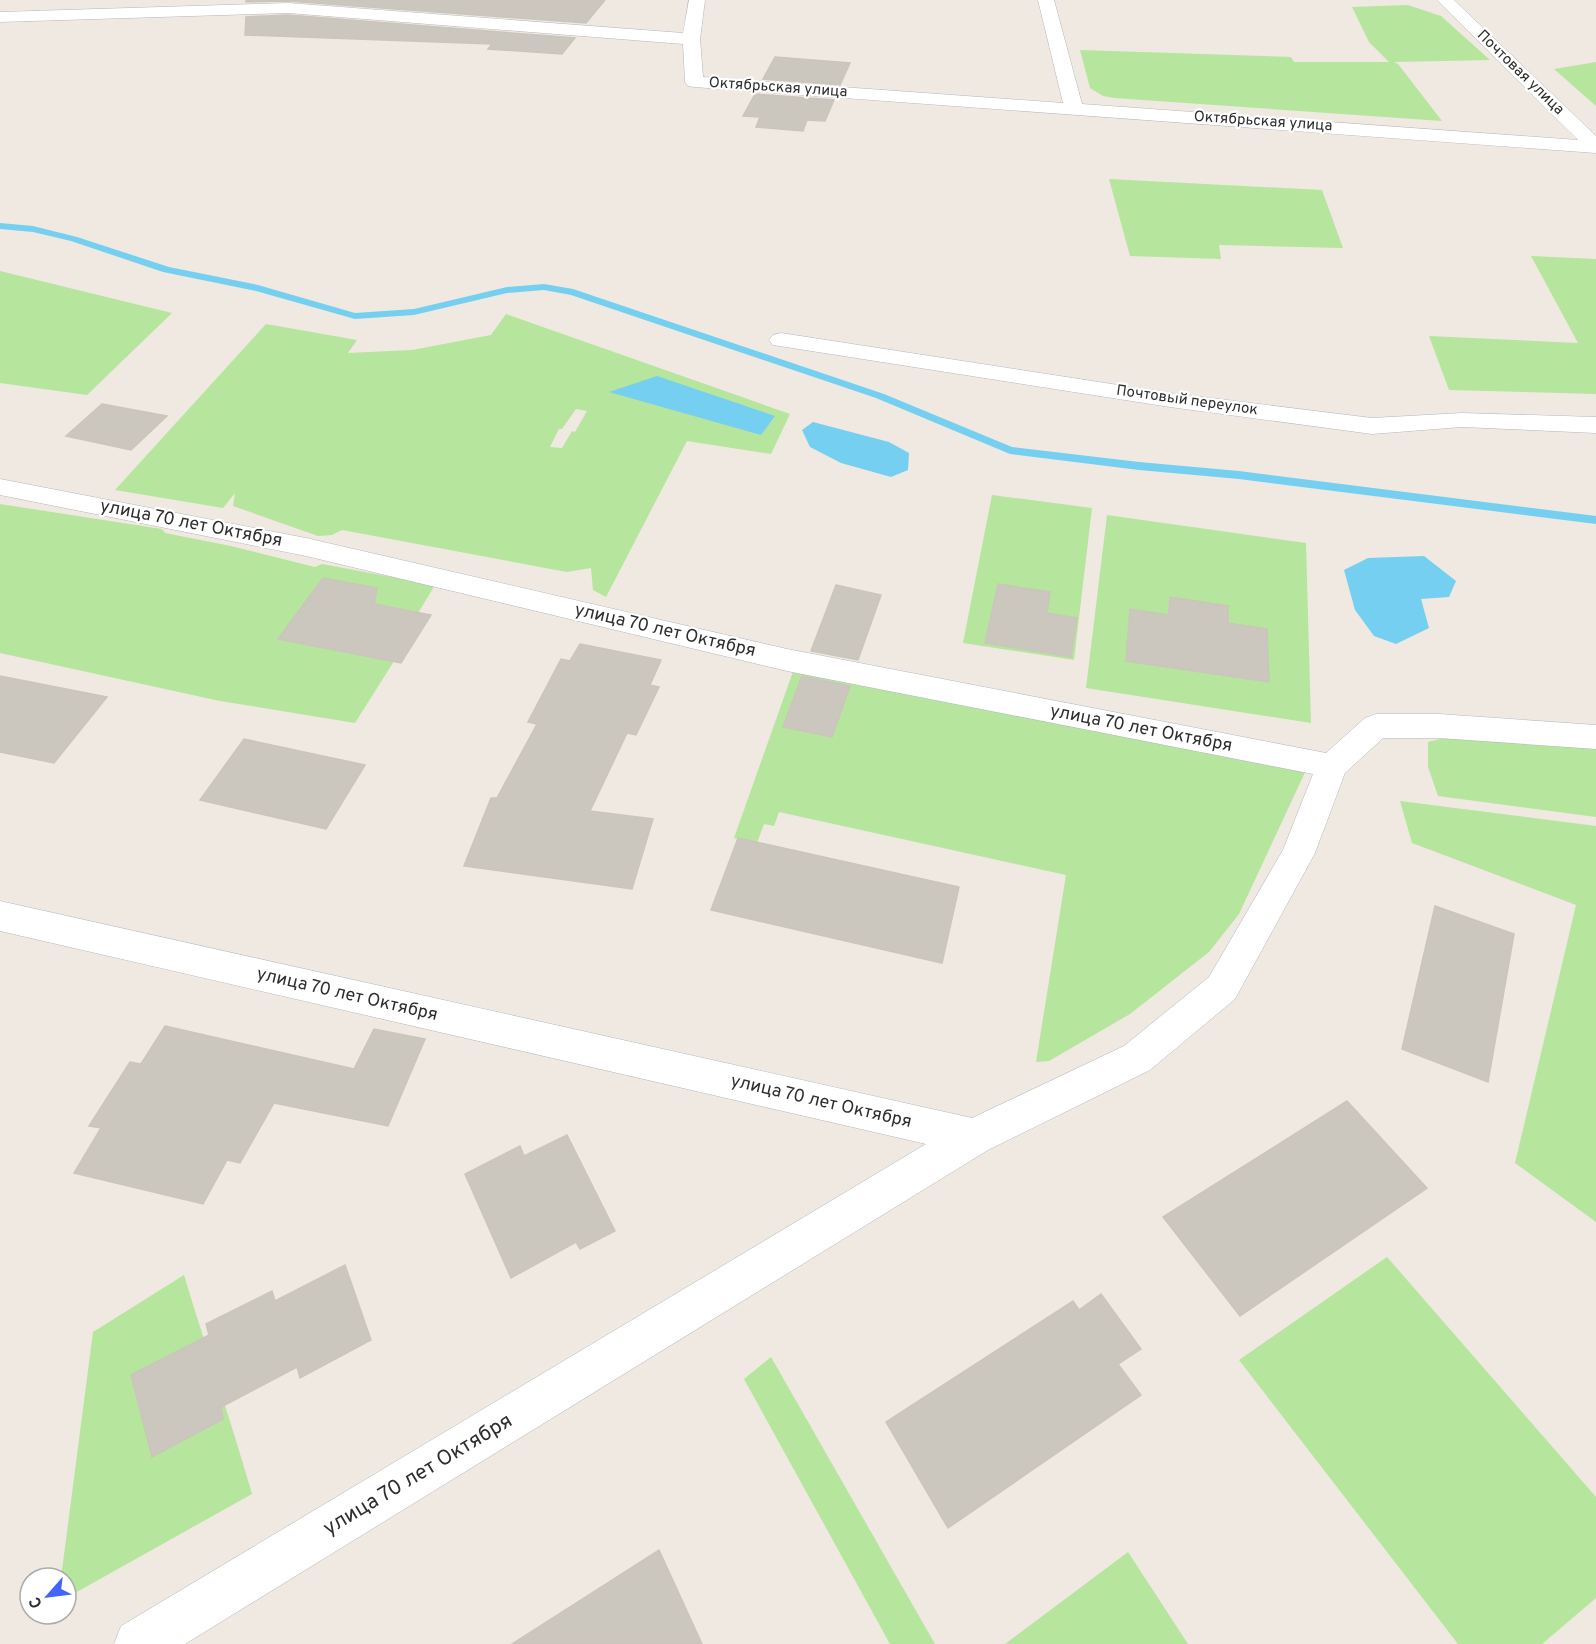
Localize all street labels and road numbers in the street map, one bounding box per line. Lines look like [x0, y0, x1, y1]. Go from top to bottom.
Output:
street label: Почтовая улица [1472, 26, 1568, 120]
street label: Октябрьская улица [708, 74, 848, 102]
street label: Октябрьская улица [1193, 108, 1333, 136]
street label: Почтовый переулок [1115, 382, 1259, 420]
street label: улица 70 лет Октября [98, 495, 284, 553]
street label: улица 70 лет Октября [572, 599, 758, 663]
street label: улица 70 лет Октября [1048, 700, 1234, 758]
street label: улица 70 лет Октября [254, 963, 440, 1027]
street label: улица 70 лет Октября [728, 1070, 914, 1134]
street label: улица 70 лет Октября [318, 1408, 518, 1542]

